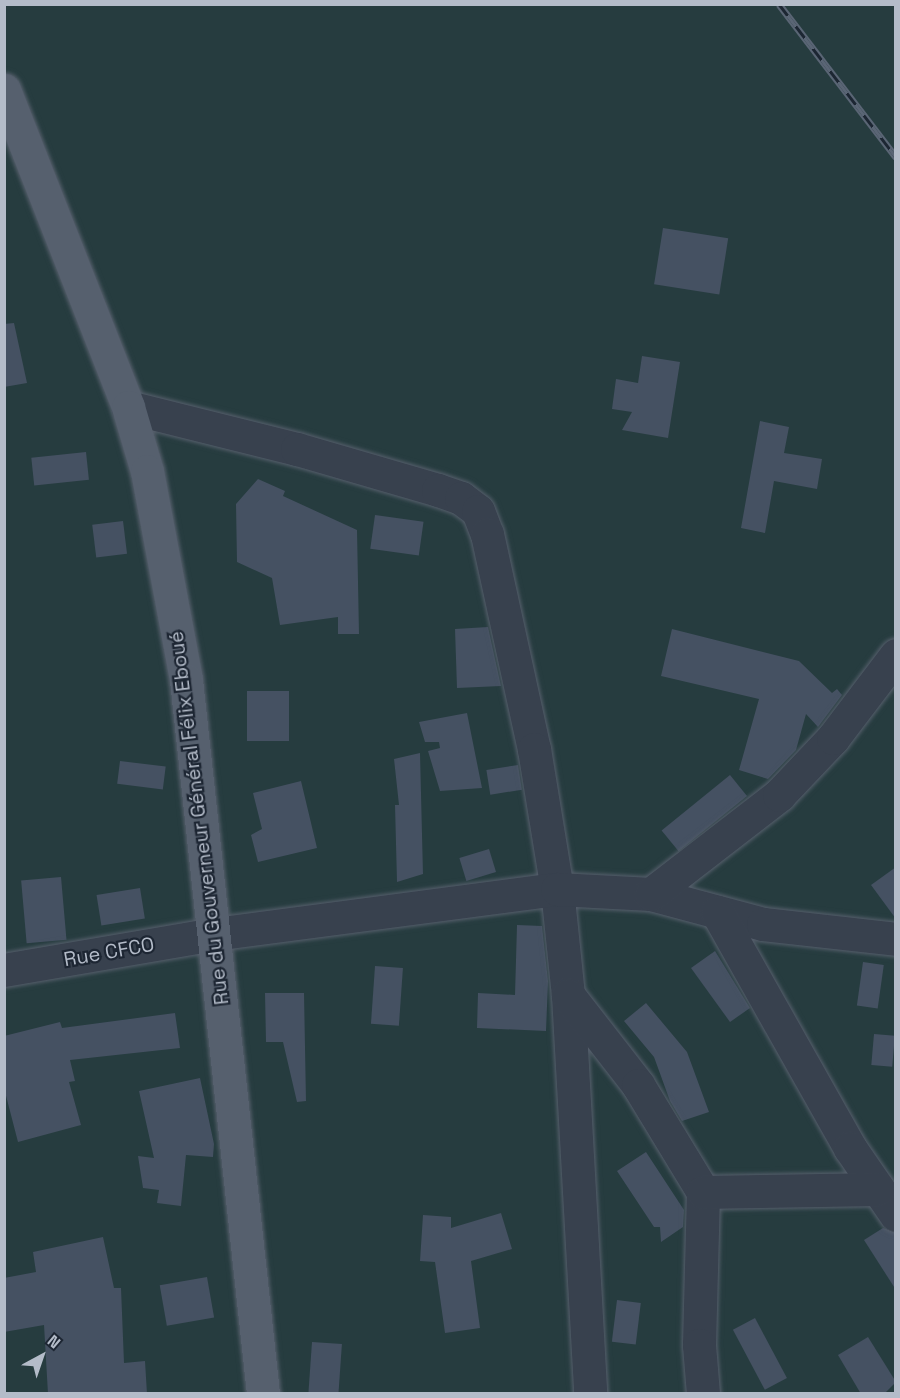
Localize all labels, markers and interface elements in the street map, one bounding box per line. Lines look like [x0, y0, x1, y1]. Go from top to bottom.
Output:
street label: Rue du Gouverneur Général Félix Eboué [164, 630, 234, 1006]
street label: Rue CFCO [62, 932, 156, 972]
north arrow [12, 1326, 72, 1386]
text: N [43, 1330, 65, 1353]

